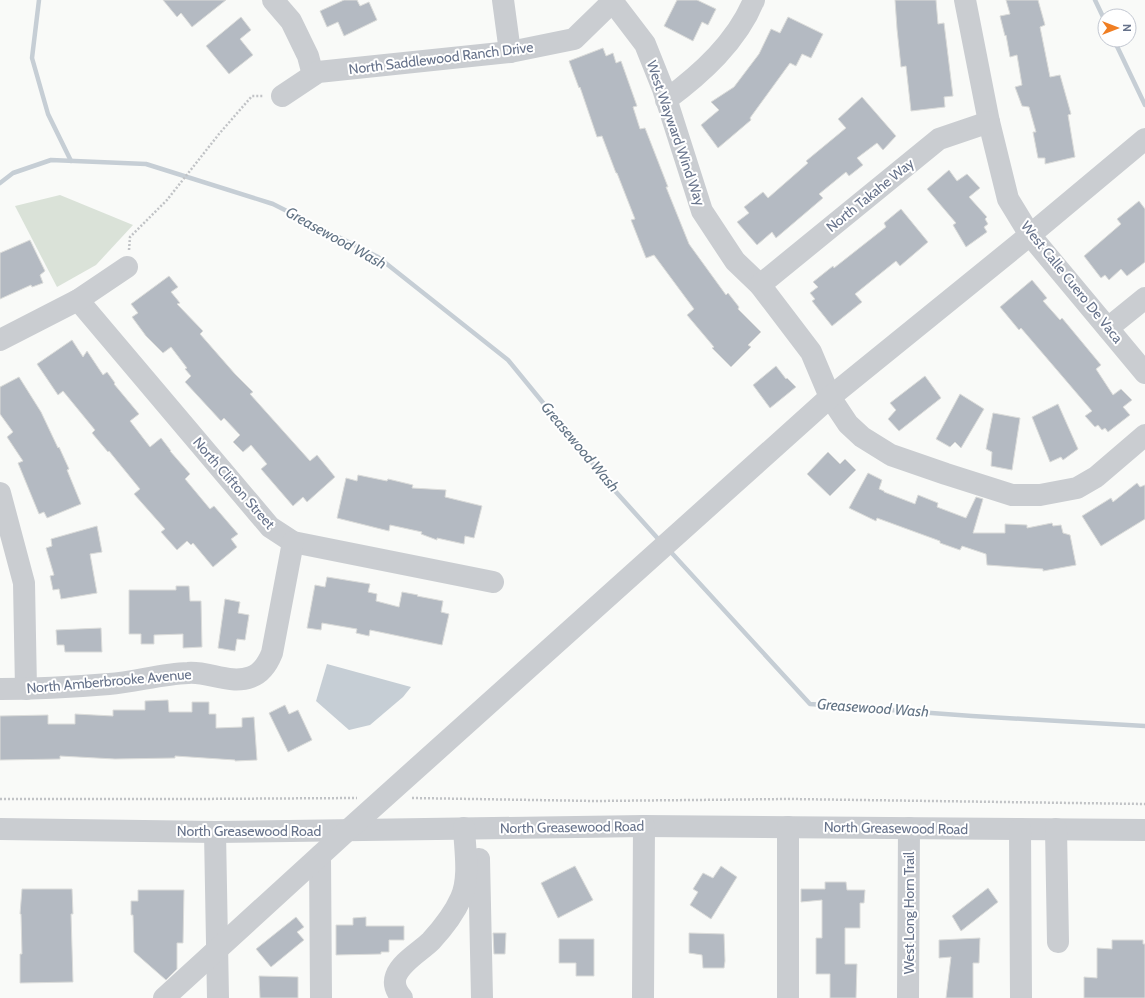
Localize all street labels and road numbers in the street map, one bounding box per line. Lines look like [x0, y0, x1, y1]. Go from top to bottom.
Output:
street label: North Saddlewood Ranch Drive [348, 38, 534, 78]
street label: West Wayward Wind Way [643, 58, 709, 208]
street label: North Takahe Way [823, 154, 917, 236]
street label: West Calle Cuero De Vaca [1017, 217, 1127, 347]
street label: North Clifton Street [189, 433, 279, 533]
street label: North Amberbrooke Avenue [26, 665, 192, 697]
street label: North Greasewood Road [500, 817, 644, 837]
street label: North Greasewood Road [824, 818, 968, 838]
street label: North Greasewood Road [177, 822, 321, 840]
street label: West Long Horn Trail [900, 851, 918, 974]

